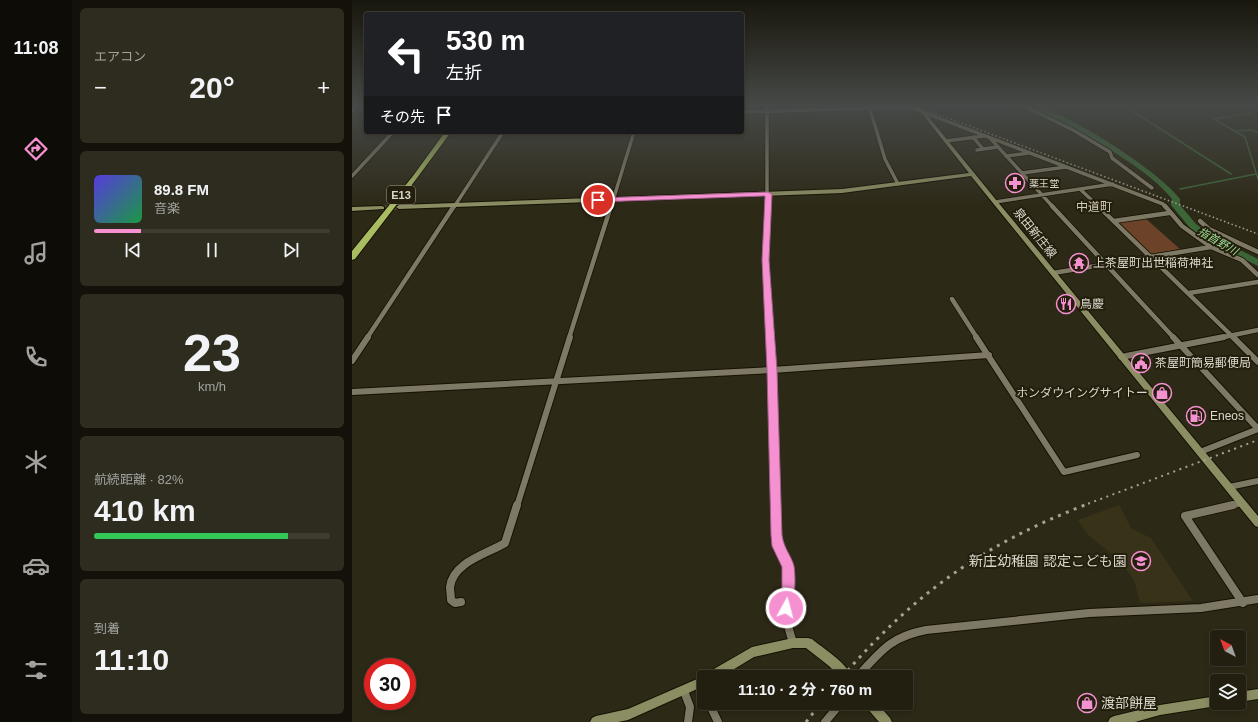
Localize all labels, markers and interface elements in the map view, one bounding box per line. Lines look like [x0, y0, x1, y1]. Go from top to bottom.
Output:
text: 530 m [446, 25, 525, 56]
icon: left [380, 28, 432, 80]
text: 11:08 [13, 38, 59, 58]
text: エアコン [94, 49, 146, 64]
text: 左折 [446, 63, 482, 83]
text: 20° [189, 71, 235, 104]
text: − [94, 75, 107, 100]
text: + [317, 75, 330, 100]
icon: arrive [433, 104, 455, 126]
text: その先 [380, 108, 425, 125]
icon: directions [22, 135, 50, 163]
pharmacy icon: 薬王堂 [1004, 172, 1026, 194]
place label: 薬王堂 [1029, 178, 1059, 189]
text: 89.8 FM [154, 181, 209, 198]
pin [581, 183, 615, 217]
road number: E13 [387, 186, 415, 204]
icon: arrive [587, 189, 609, 211]
district label: 中道町 [1076, 200, 1112, 214]
text: 音楽 [154, 201, 180, 216]
street label: 泉田新庄線 [1011, 205, 1059, 261]
water label: 指首野川 [1196, 225, 1241, 258]
icon: music [22, 239, 50, 267]
icon: previous [122, 239, 144, 261]
icon: pause [201, 239, 223, 261]
icon: next [280, 239, 302, 261]
temple icon: 上茶屋町出世稲荷神社 [1068, 252, 1090, 274]
place label: 上茶屋町出世稲荷神社 [1093, 256, 1213, 270]
restaurant icon: 鳥慶 [1055, 293, 1077, 315]
place label: 鳥慶 [1080, 297, 1104, 311]
text: 23 [183, 324, 241, 382]
icon: phone [22, 343, 50, 371]
public building icon: 茶屋町簡易郵便局 [1130, 352, 1152, 374]
place label: 茶屋町簡易郵便局 [1155, 356, 1251, 370]
text: km/h [198, 379, 226, 394]
shop icon: ホンダウイングサイトー [1151, 382, 1173, 404]
place label: ホンダウイングサイトー [1016, 386, 1148, 400]
fuel station icon: Eneos [1185, 405, 1207, 427]
place label: Eneos [1210, 409, 1244, 423]
icon: climate [22, 448, 50, 476]
text: 航続距離 · 82% [94, 472, 184, 487]
text: 410 km [94, 494, 196, 527]
school or university icon: 新庄幼稚園 認定こども園 [1130, 550, 1152, 572]
icon: car [22, 552, 50, 580]
place label: 新庄幼稚園 認定こども園 [969, 553, 1127, 569]
position arrow [765, 587, 807, 629]
text: 到着 [94, 621, 120, 636]
north arrow [1210, 630, 1246, 666]
map controls [1210, 630, 1246, 710]
text: 11:10 [94, 643, 169, 676]
icon: filters [22, 656, 50, 684]
speed limit sign: 30 [364, 658, 416, 710]
button: layers [1210, 674, 1246, 710]
text: 11:10 · 2 分 · 760 m [738, 681, 872, 698]
shop icon: 渡部餅屋 [1076, 692, 1098, 714]
place label: 渡部餅屋 [1101, 695, 1157, 711]

